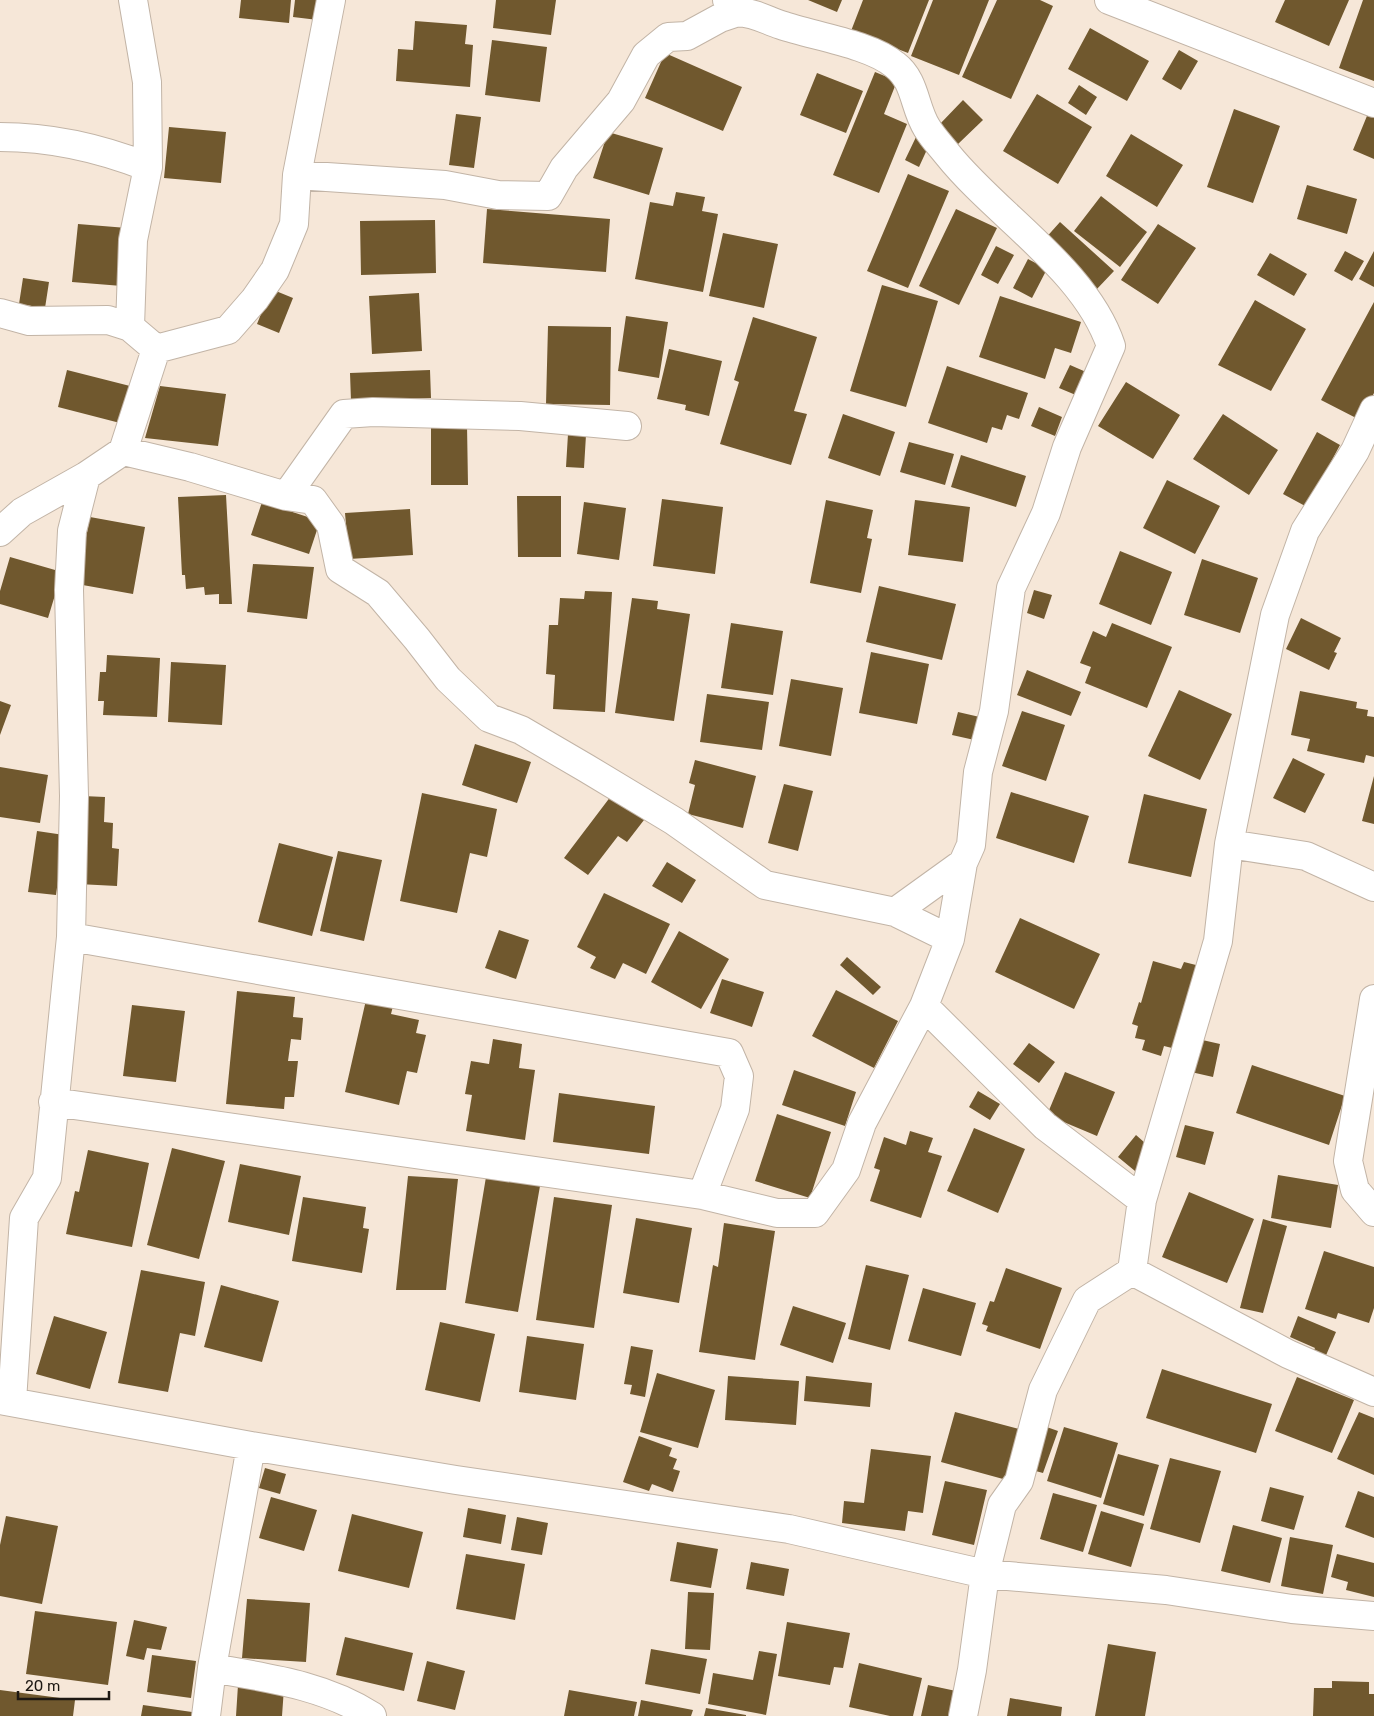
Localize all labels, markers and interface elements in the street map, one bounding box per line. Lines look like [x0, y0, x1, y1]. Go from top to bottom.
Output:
scale bar [18, 1668, 109, 1700]
text: 20 m [25, 1677, 60, 1695]

